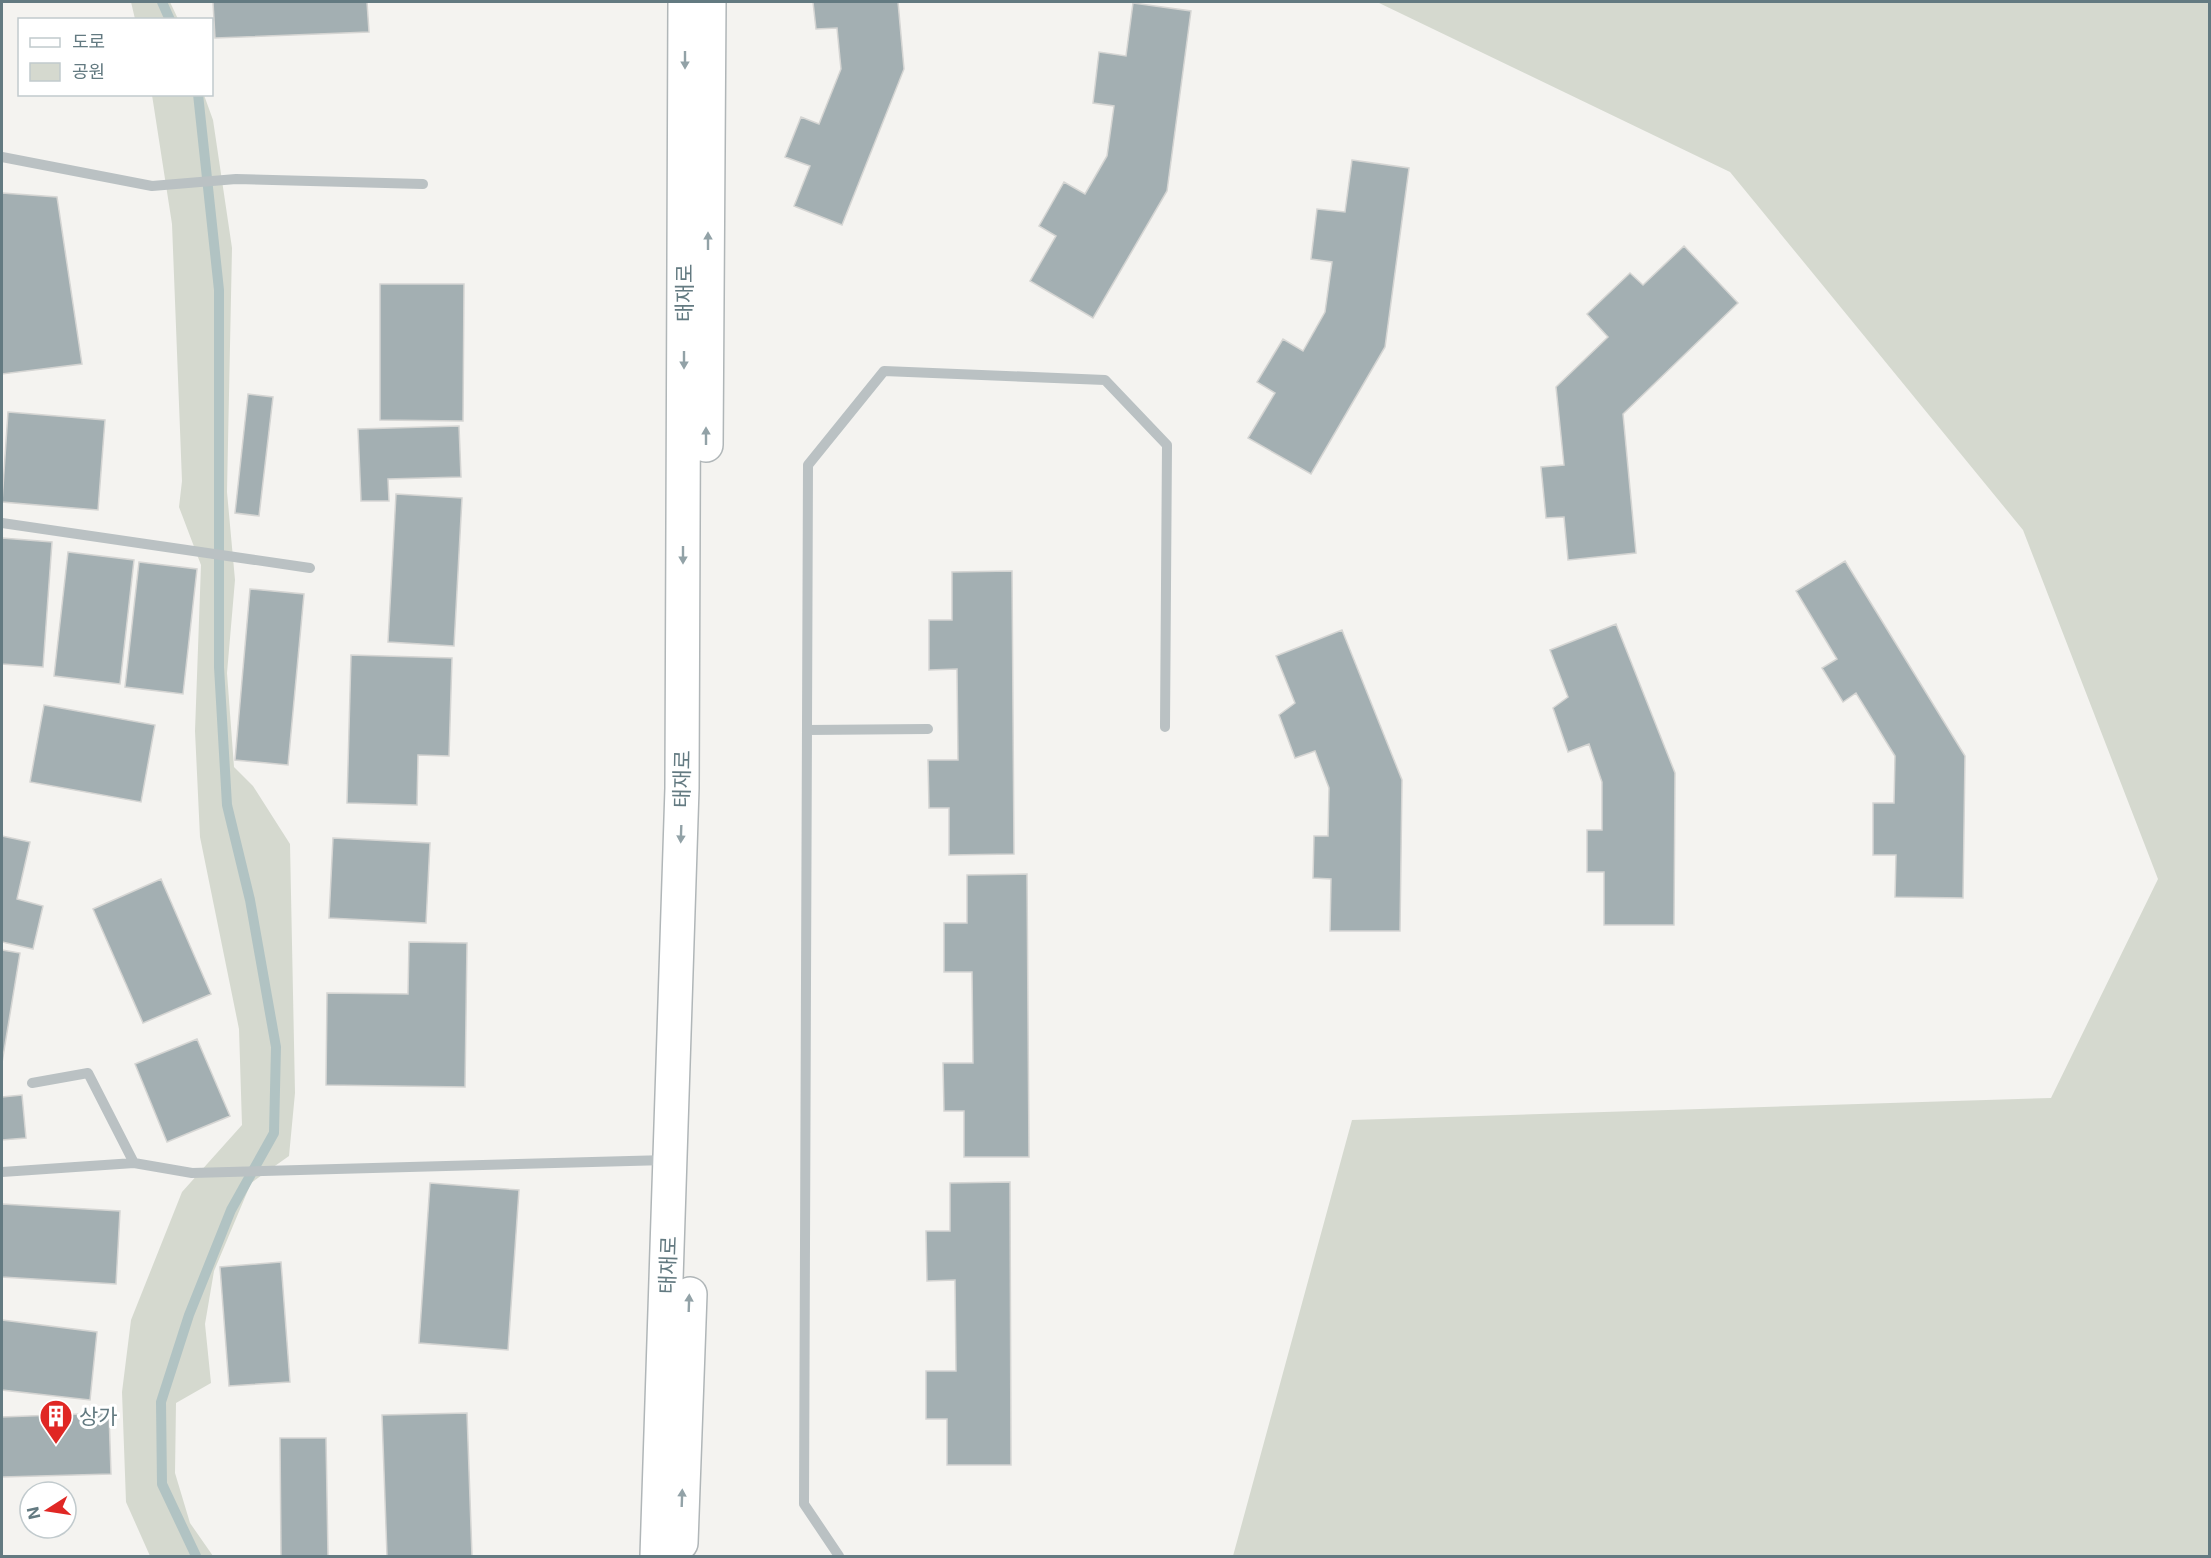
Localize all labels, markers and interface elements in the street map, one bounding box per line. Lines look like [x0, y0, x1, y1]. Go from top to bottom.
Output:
legend [18, 18, 213, 96]
text: 도로 [72, 31, 105, 52]
one-way arrow [680, 50, 690, 69]
text: 공원 [72, 61, 105, 82]
one-way arrow [703, 232, 712, 251]
street label: 태재로 [672, 264, 697, 322]
one-way arrow [679, 350, 688, 369]
one-way arrow [701, 427, 711, 446]
one-way arrow [678, 545, 688, 564]
street label: 태재로 [669, 750, 695, 808]
one-way arrow [676, 824, 685, 843]
street label: 태재로 [654, 1236, 682, 1294]
one-way arrow [685, 1294, 694, 1313]
building icon: 상가 [38, 1398, 74, 1445]
place label: 상가 [79, 1404, 118, 1429]
north arrow [18, 1480, 78, 1540]
one-way arrow [678, 1489, 687, 1508]
text: N [22, 1505, 44, 1521]

